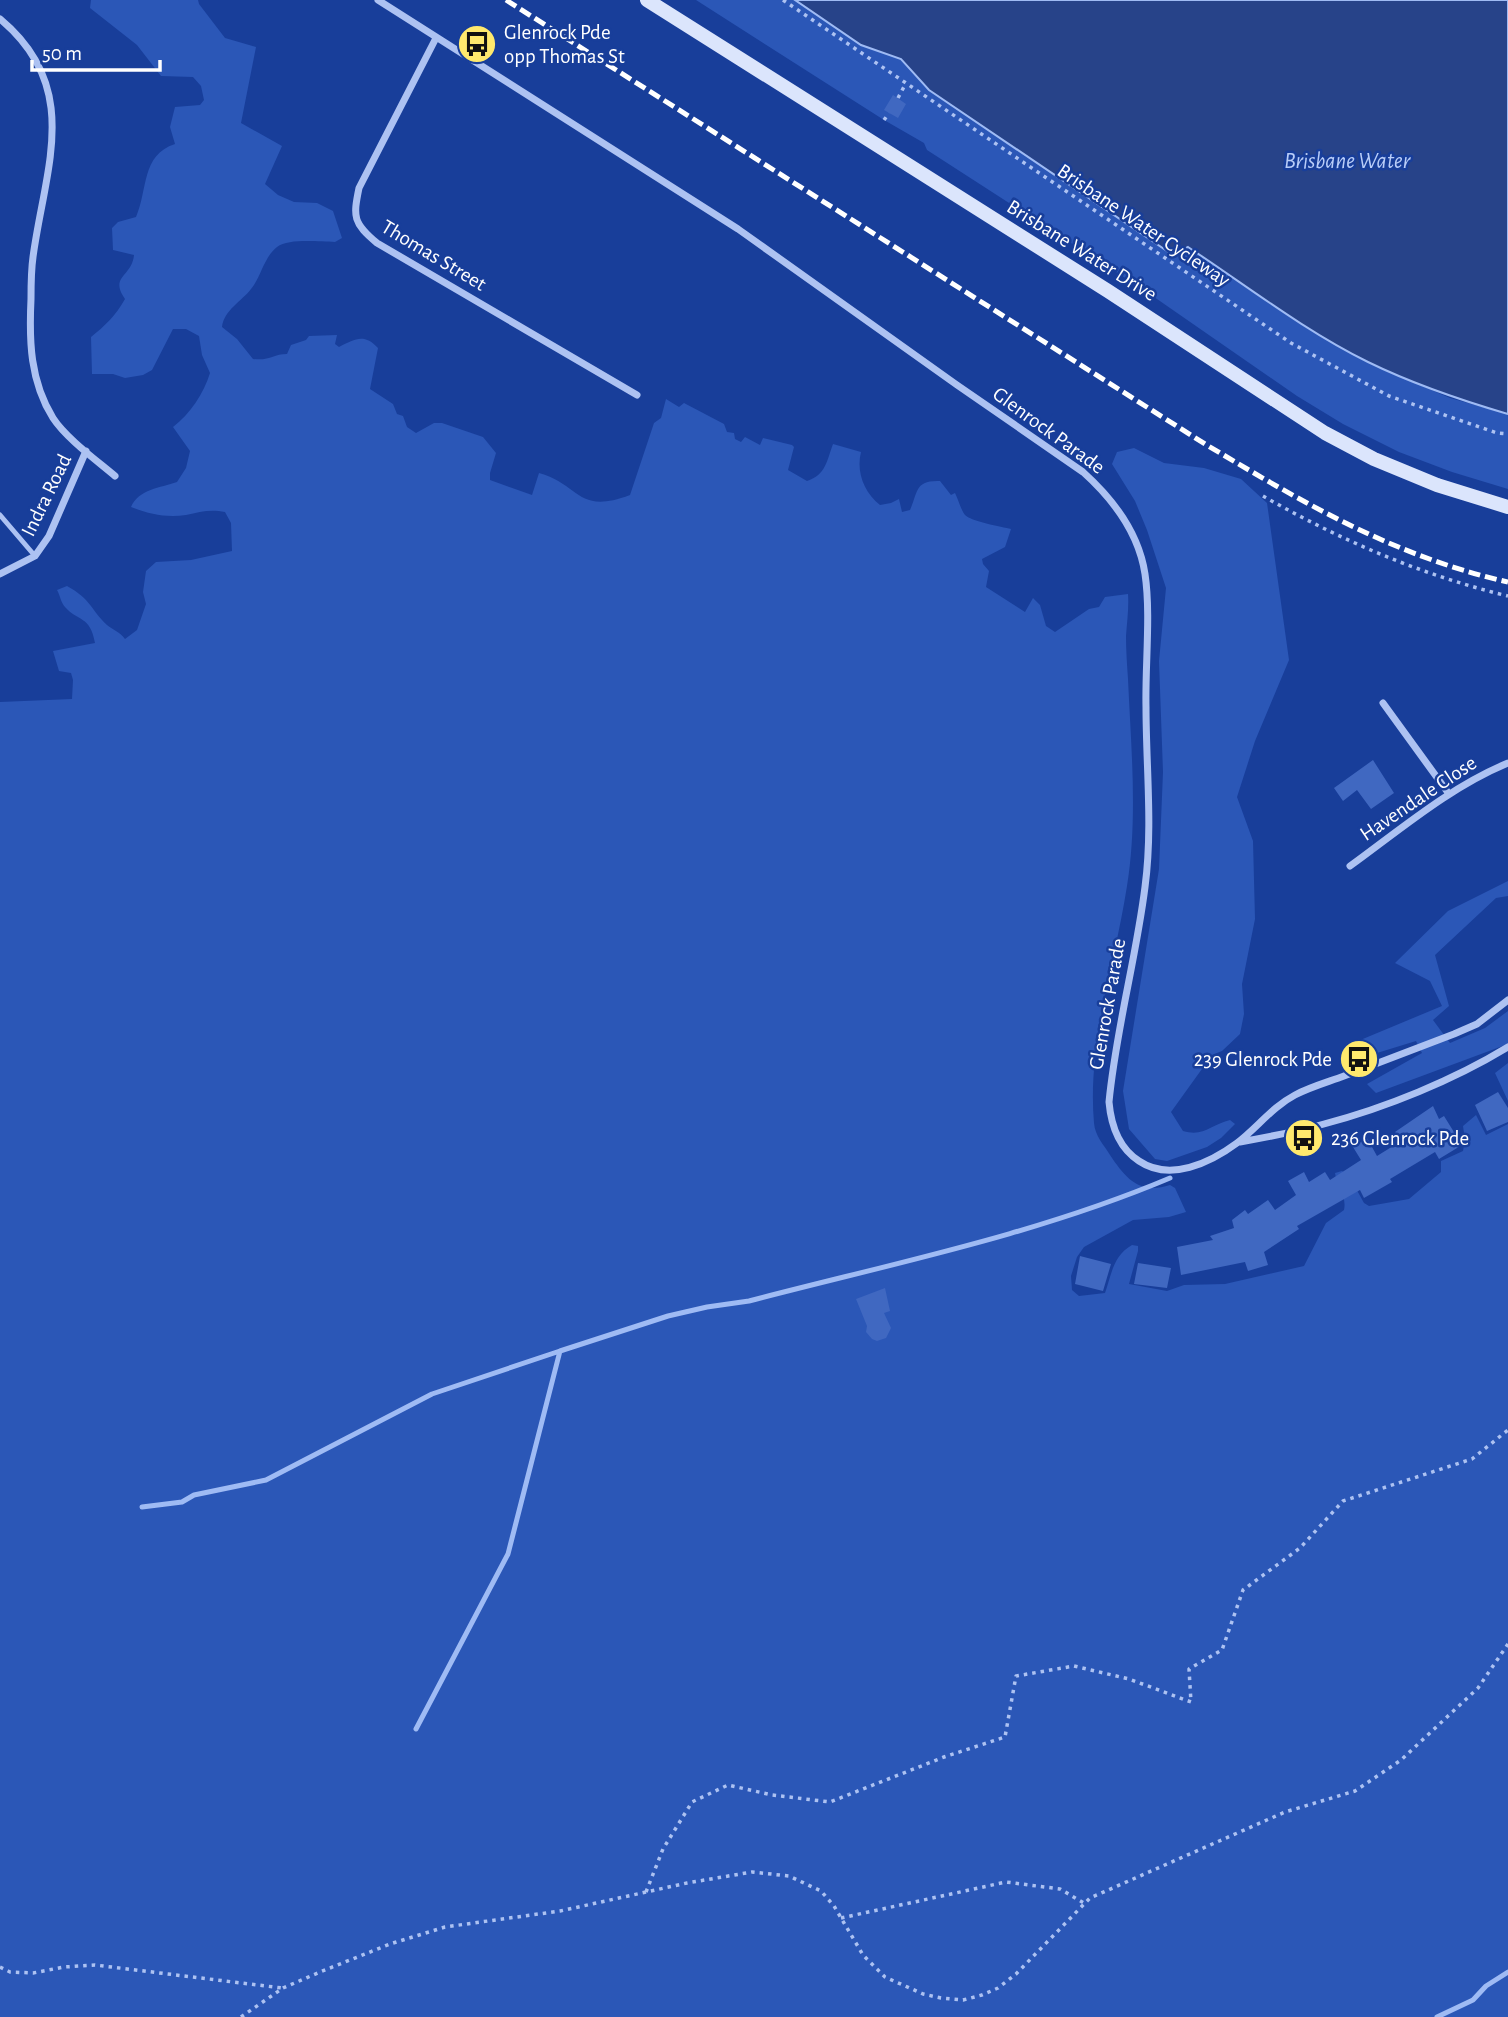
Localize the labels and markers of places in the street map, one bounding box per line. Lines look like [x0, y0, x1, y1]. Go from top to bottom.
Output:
place label: Glenrock Pde opp Thomas St [504, 22, 625, 67]
bus stop icon: Glenrock Pde opp Thomas St [456, 23, 498, 65]
bus stop icon: 239 Glenrock Pde [1338, 1038, 1380, 1080]
place label: 239 Glenrock Pde [1194, 1049, 1332, 1070]
bus stop icon: 236 Glenrock Pde [1283, 1117, 1325, 1159]
place label: 236 Glenrock Pde [1331, 1128, 1469, 1149]

